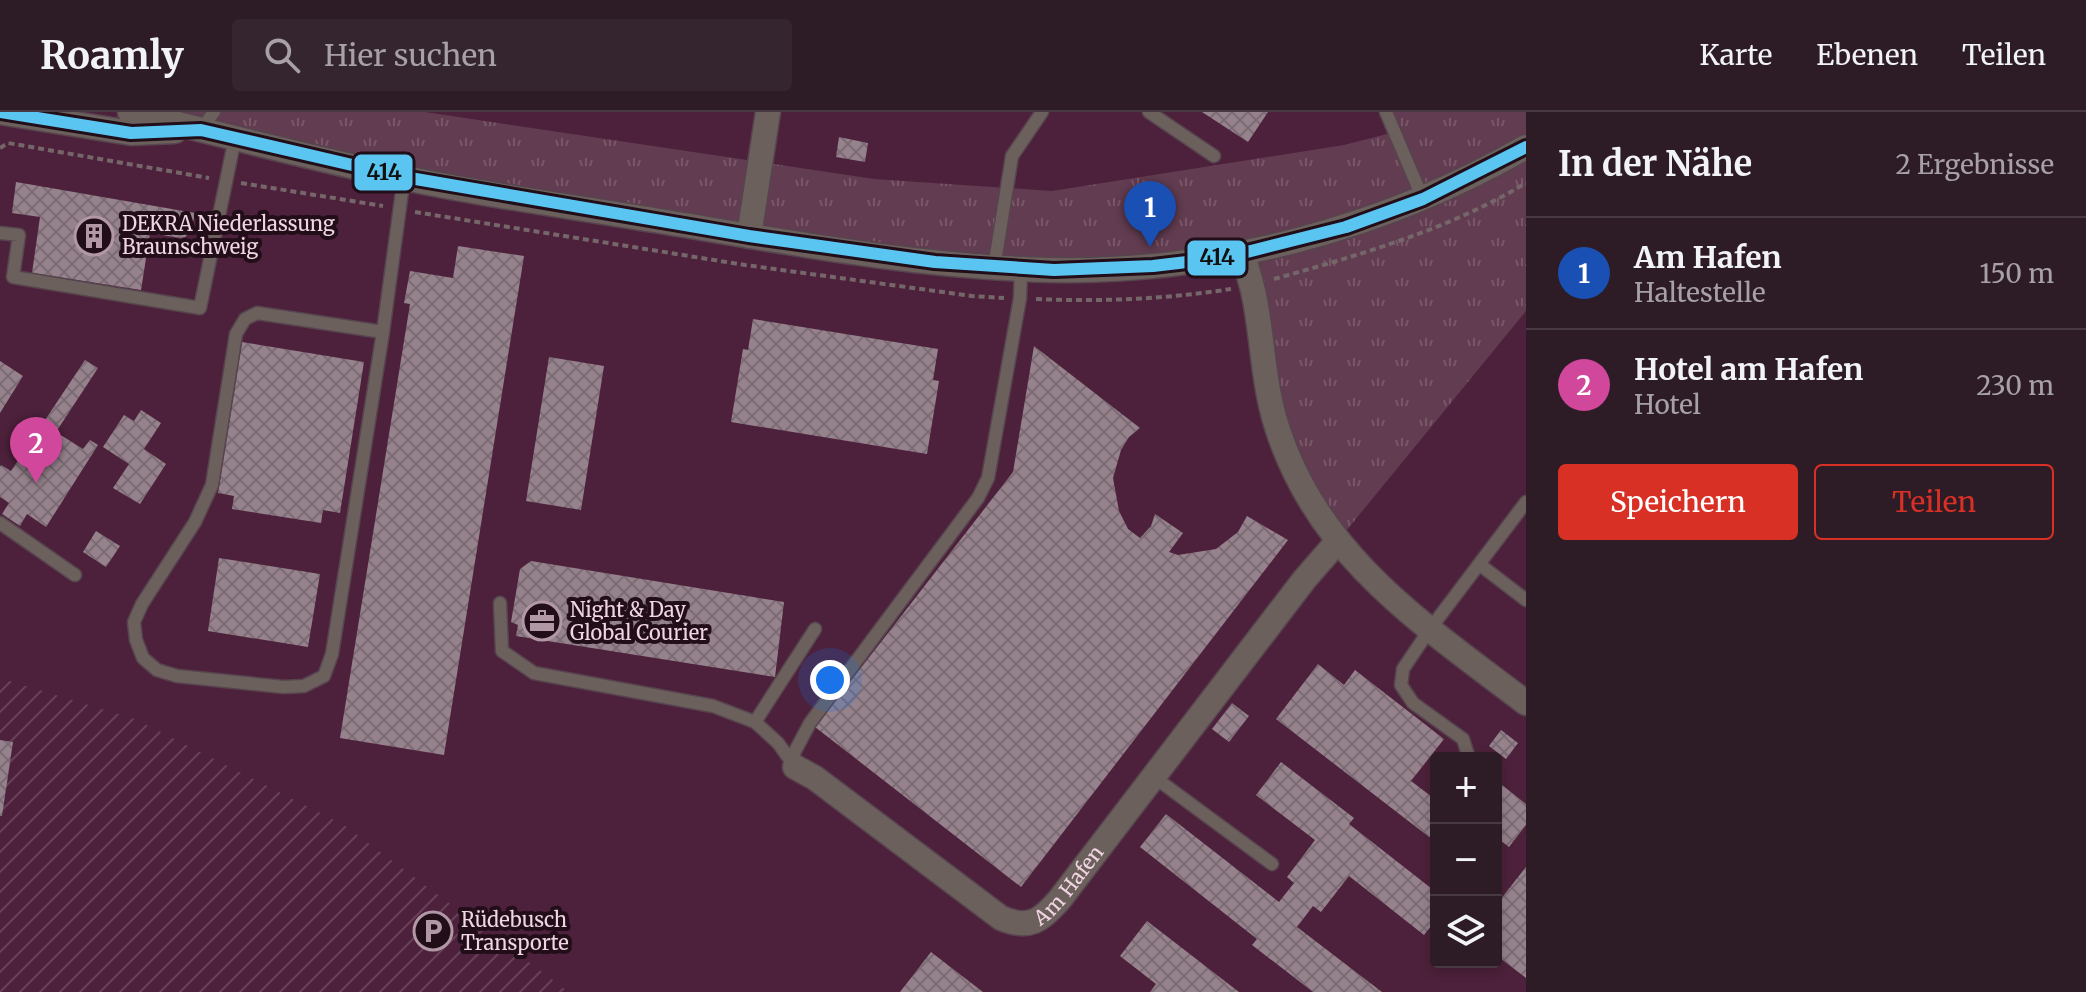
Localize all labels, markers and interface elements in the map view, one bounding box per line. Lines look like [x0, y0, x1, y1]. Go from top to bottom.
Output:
search box [232, 19, 792, 91]
text: Roamly [40, 32, 184, 79]
icon: search [260, 33, 304, 77]
text: Hier suchen [324, 36, 497, 74]
text: Karte [1700, 37, 1772, 73]
text: Ebenen [1816, 37, 1918, 73]
text: Teilen [1962, 37, 2046, 73]
text: In der Nähe [1558, 143, 1752, 185]
text: 2 Ergebnisse [1895, 148, 2054, 181]
line badge: 414 [353, 153, 414, 192]
text: 414 [366, 158, 402, 186]
pin: 1 [1124, 181, 1176, 247]
place label: DEKRA Niederlassung Braunschweig [122, 211, 335, 259]
building icon: DEKRA Niederlassung Braunschweig [73, 215, 115, 257]
text: Am Hafen [1634, 238, 1782, 276]
line badge: 414 [1186, 239, 1247, 277]
text: 414 [1199, 243, 1235, 271]
text: 1 [1578, 257, 1590, 290]
text: 150 m [1980, 257, 2054, 290]
text: Haltestelle [1634, 276, 1766, 309]
text: Hotel am Hafen [1634, 350, 1863, 388]
text: 2 [1576, 369, 1592, 402]
text: 230 m [1976, 369, 2054, 402]
text: Hotel [1634, 388, 1701, 421]
pin: 2 [10, 417, 62, 483]
button: Speichern [1558, 464, 1798, 540]
button: Teilen [1814, 464, 2054, 540]
place label: Night & Day Global Courier [570, 597, 708, 645]
office icon: Night & Day Global Courier [521, 600, 563, 642]
your location [810, 660, 850, 700]
map controls [1430, 752, 1502, 968]
button: + [1430, 752, 1502, 824]
button: − [1430, 824, 1502, 896]
street label: Am Hafen [1028, 840, 1108, 931]
button: layers [1430, 896, 1502, 968]
place label: Rüdebusch Transporte [461, 907, 569, 955]
parking icon: Rüdebusch Transporte [412, 910, 454, 952]

